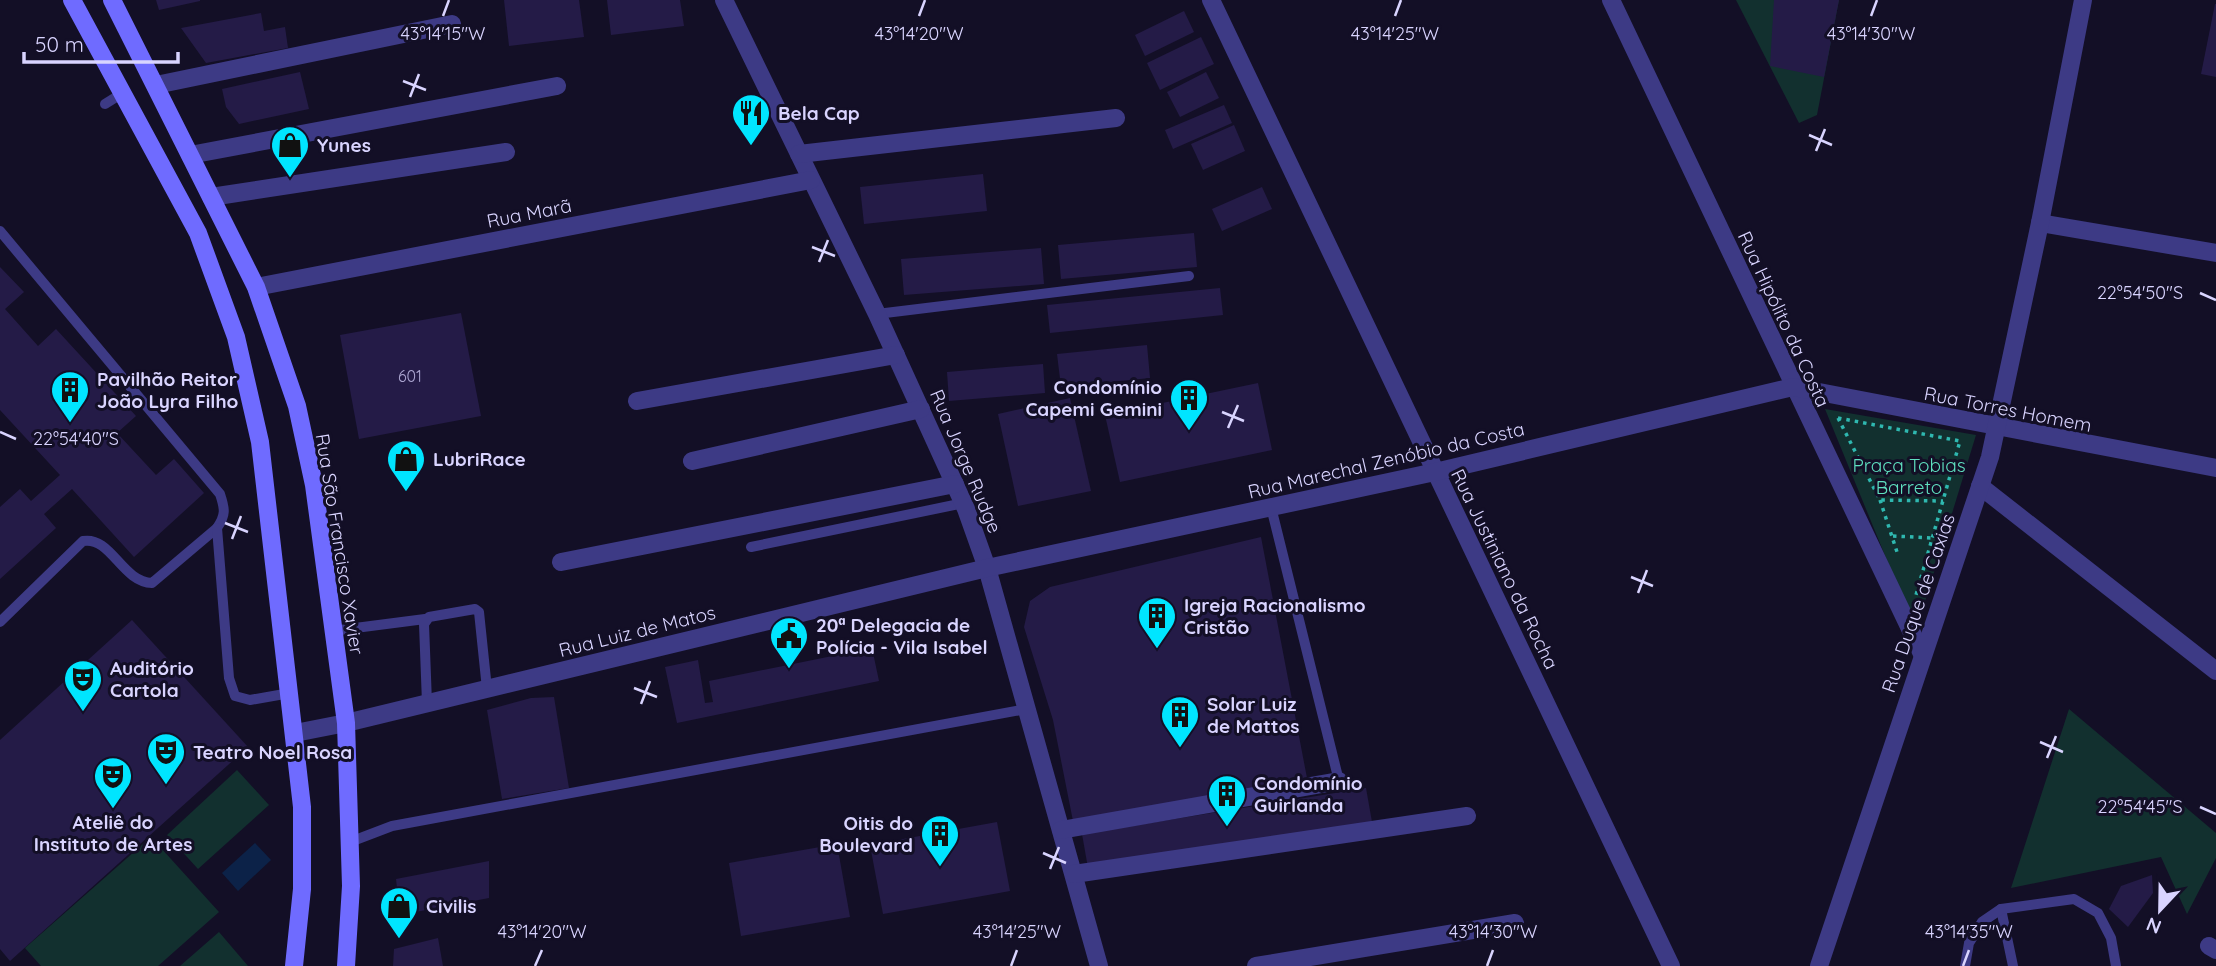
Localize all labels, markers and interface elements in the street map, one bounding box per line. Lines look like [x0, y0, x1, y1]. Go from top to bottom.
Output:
scale bar [24, 21, 178, 65]
text: 43°14'15"W [401, 22, 486, 45]
text: 43°14'20"W [874, 22, 964, 45]
text: 43°14'25"W [1351, 22, 1439, 45]
text: 43°14'30"W [1827, 22, 1915, 45]
text: 50 m [35, 31, 84, 57]
restaurant icon: Bela Cap [730, 92, 772, 147]
place label: Bela Cap [778, 101, 860, 125]
shop icon: Yunes [269, 124, 311, 179]
place label: Yunes [317, 133, 371, 157]
street label: Rua Marã [485, 193, 573, 233]
street label: Rua Hipólito da Costa [1733, 227, 1835, 411]
text: 22°54'50"S [2097, 281, 2183, 304]
house number: 601 [398, 366, 422, 386]
place label: Pavilhão Reitor João Lyra Filho [97, 367, 239, 413]
building icon: Pavilhão Reitor João Lyra Filho [49, 369, 91, 424]
place label: Condomínio Capemi Gemini [1025, 375, 1162, 421]
building icon: Condomínio Capemi Gemini [1168, 377, 1210, 432]
street label: Rua Torres Homem [1922, 381, 2094, 437]
street label: Rua Jorge Rudge [925, 385, 1007, 537]
street label: Rua Marechal Zenóbio da Costa [1245, 416, 1527, 504]
text: 22°54'40"S [33, 427, 119, 450]
street label: Rua São Francisco Xavier [311, 432, 369, 657]
shop icon: LubriRace [385, 438, 427, 493]
place label: LubriRace [433, 447, 526, 471]
park label: Praça Tobias Barreto [1852, 453, 1966, 499]
street label: Rua Justiniano da Rocha [1446, 465, 1564, 673]
street label: Rua Duque de Caxias [1876, 510, 1960, 696]
place label: Igreja Racionalismo Cristão [1184, 593, 1366, 639]
building icon: Igreja Racionalismo Cristão [1136, 595, 1178, 650]
street label: Rua Luiz de Matos [556, 600, 718, 662]
place label: 20ª Delegacia de Polícia - Vila Isabel [816, 613, 988, 659]
public building icon: 20ª Delegacia de Polícia - Vila Isabel [768, 615, 810, 670]
place label: Auditório Cartola [110, 656, 194, 702]
theatre icon: Auditório Cartola [62, 658, 104, 713]
place label: Solar Luiz de Mattos [1207, 692, 1299, 738]
building icon: Solar Luiz de Mattos [1159, 694, 1201, 749]
theatre icon: Teatro Noel Rosa [145, 731, 187, 786]
place label: Teatro Noel Rosa [193, 740, 352, 764]
theatre icon: Ateliê do Instituto de Artes [92, 755, 134, 810]
place label: Condomínio Guirlanda [1254, 771, 1363, 817]
building icon: Condomínio Guirlanda [1206, 773, 1248, 828]
text: 22°54'45"S [2097, 795, 2183, 818]
place label: Ateliê do Instituto de Artes [34, 810, 192, 856]
place label: Oitis do Boulevard [819, 811, 913, 857]
building icon: Oitis do Boulevard [919, 813, 961, 868]
north arrow [2125, 875, 2195, 945]
shop icon: Civilis [378, 885, 420, 940]
place label: Civilis [426, 894, 476, 918]
text: N [2143, 912, 2165, 940]
text: 43°14'20"W [497, 920, 587, 943]
text: 43°14'25"W [973, 920, 1061, 943]
text: 43°14'30"W [1449, 920, 1537, 943]
text: 43°14'35"W [1925, 920, 2013, 943]

